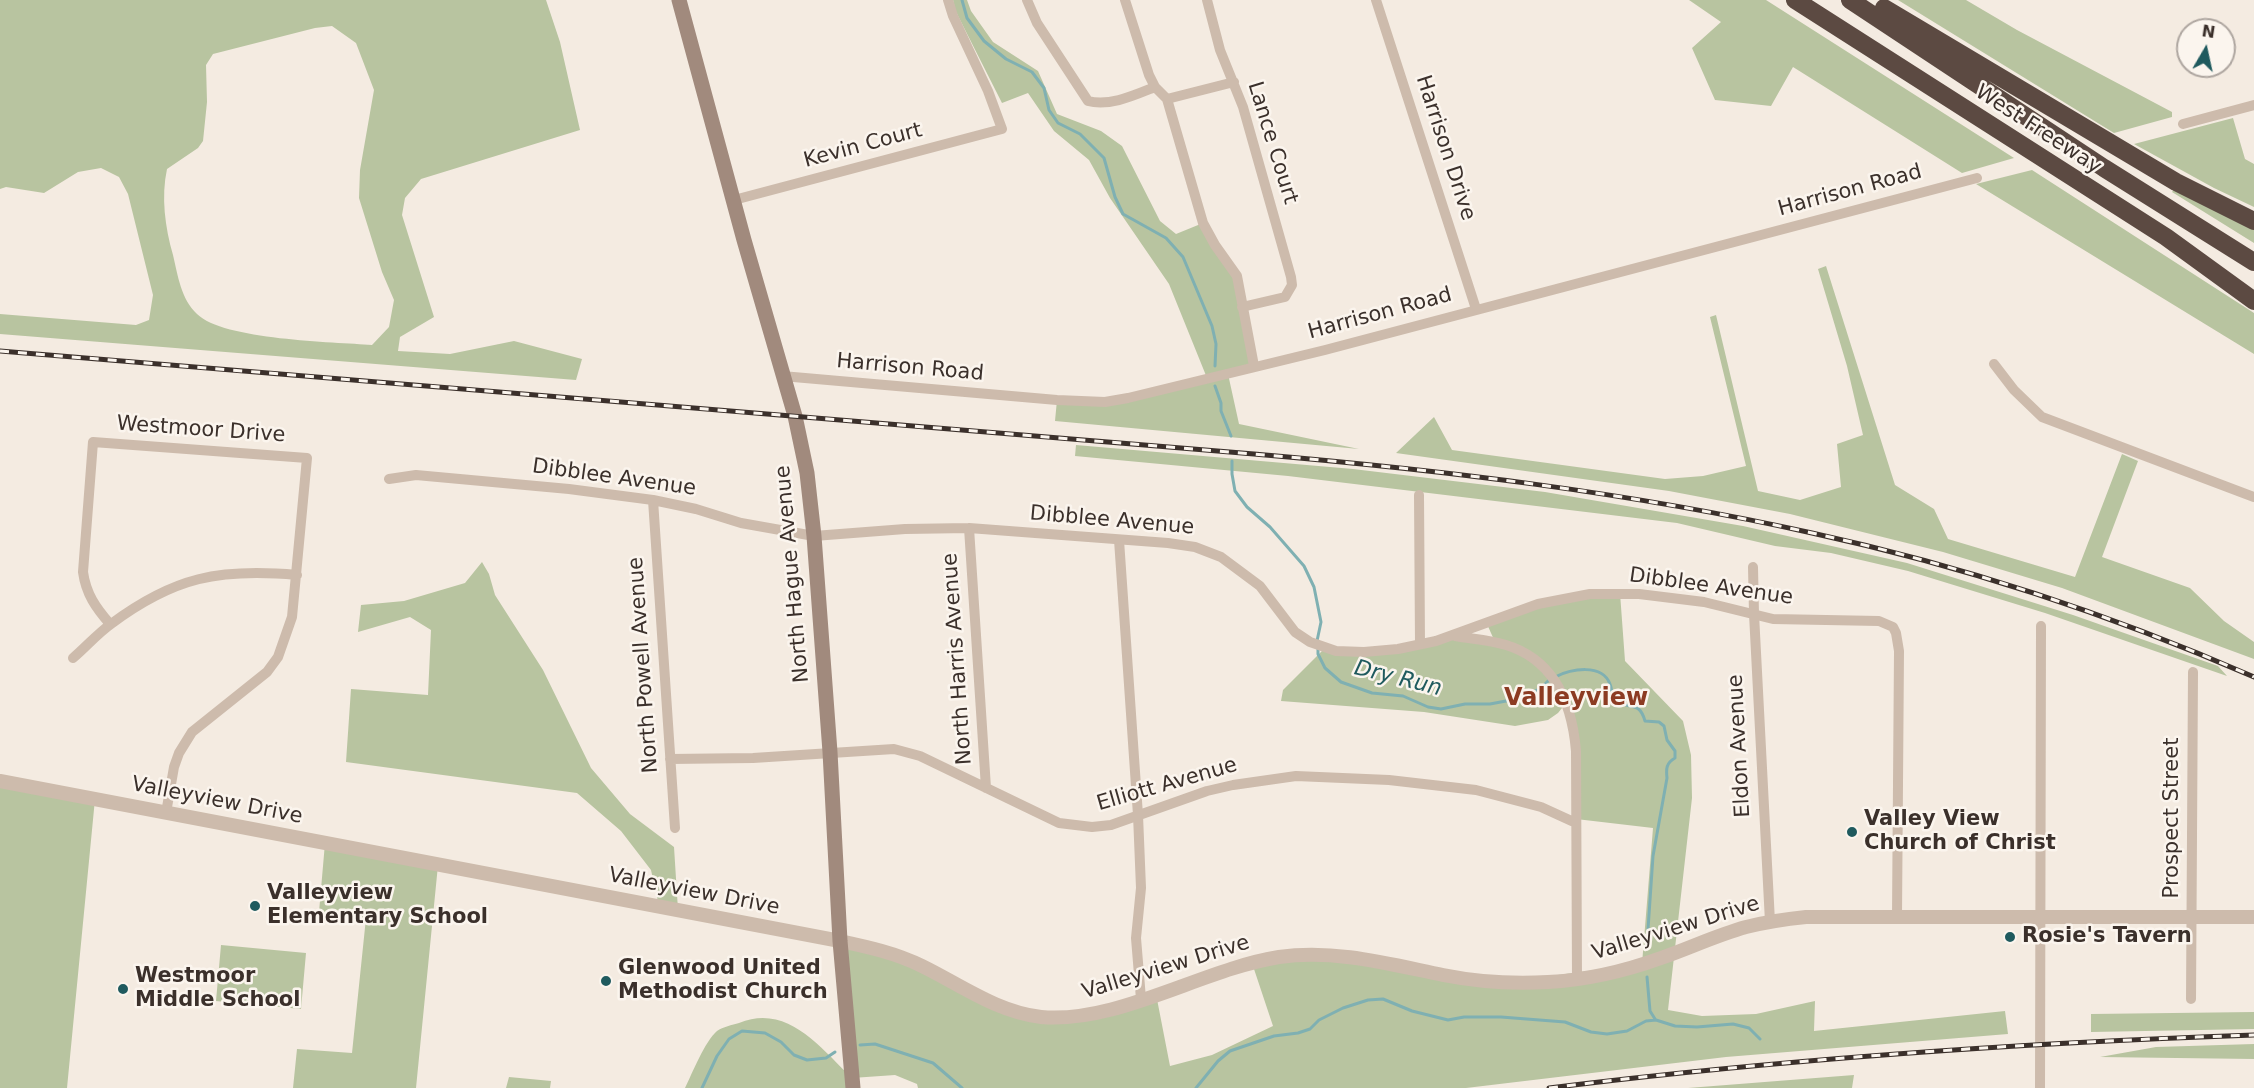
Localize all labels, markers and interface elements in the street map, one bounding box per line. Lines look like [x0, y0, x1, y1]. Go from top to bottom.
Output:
north arrow [2176, 18, 2236, 78]
text: N [2200, 21, 2217, 42]
street label: Harrison Drive [1410, 72, 1480, 224]
street label: Lance Court [1241, 79, 1303, 207]
street label: West Freeway [1970, 80, 2106, 180]
street label: Kevin Court [801, 118, 925, 174]
street label: Harrison Road [1775, 160, 1925, 222]
street label: Harrison Road [1305, 283, 1455, 345]
street label: Harrison Road [835, 349, 985, 387]
street label: Westmoor Drive [116, 412, 286, 448]
street label: Dibblee Avenue [531, 454, 697, 502]
street label: North Hague Avenue [771, 464, 815, 684]
street label: Dibblee Avenue [1029, 501, 1195, 541]
street label: North Harris Avenue [938, 552, 978, 766]
street label: North Powell Avenue [624, 556, 664, 774]
street label: Dibblee Avenue [1628, 563, 1794, 611]
water label: Dry Run [1352, 655, 1444, 703]
street label: Eldon Avenue [1724, 674, 1756, 818]
district label: Valleyview [1504, 685, 1648, 713]
street label: Prospect Street [2160, 738, 2186, 898]
street label: Elliott Avenue [1094, 753, 1240, 817]
street label: Valleyview Drive [129, 772, 305, 830]
place label: Valley View Church of Christ [1864, 807, 2056, 857]
marker: Valley View Church of Christ [1845, 825, 1859, 839]
street label: Valleyview Drive [606, 863, 782, 921]
place label: Valleyview Elementary School [267, 881, 488, 931]
street label: Valleyview Drive [1589, 892, 1763, 966]
marker: Valleyview Elementary School [248, 899, 262, 913]
place label: Rosie's Tavern [2022, 924, 2192, 950]
marker: Rosie's Tavern [2003, 930, 2017, 944]
street label: Valleyview Drive [1079, 931, 1253, 1005]
place label: Glenwood United Methodist Church [618, 956, 828, 1006]
place label: Westmoor Middle School [135, 964, 300, 1014]
marker: Glenwood United Methodist Church [599, 974, 613, 988]
marker: Westmoor Middle School [116, 982, 130, 996]

